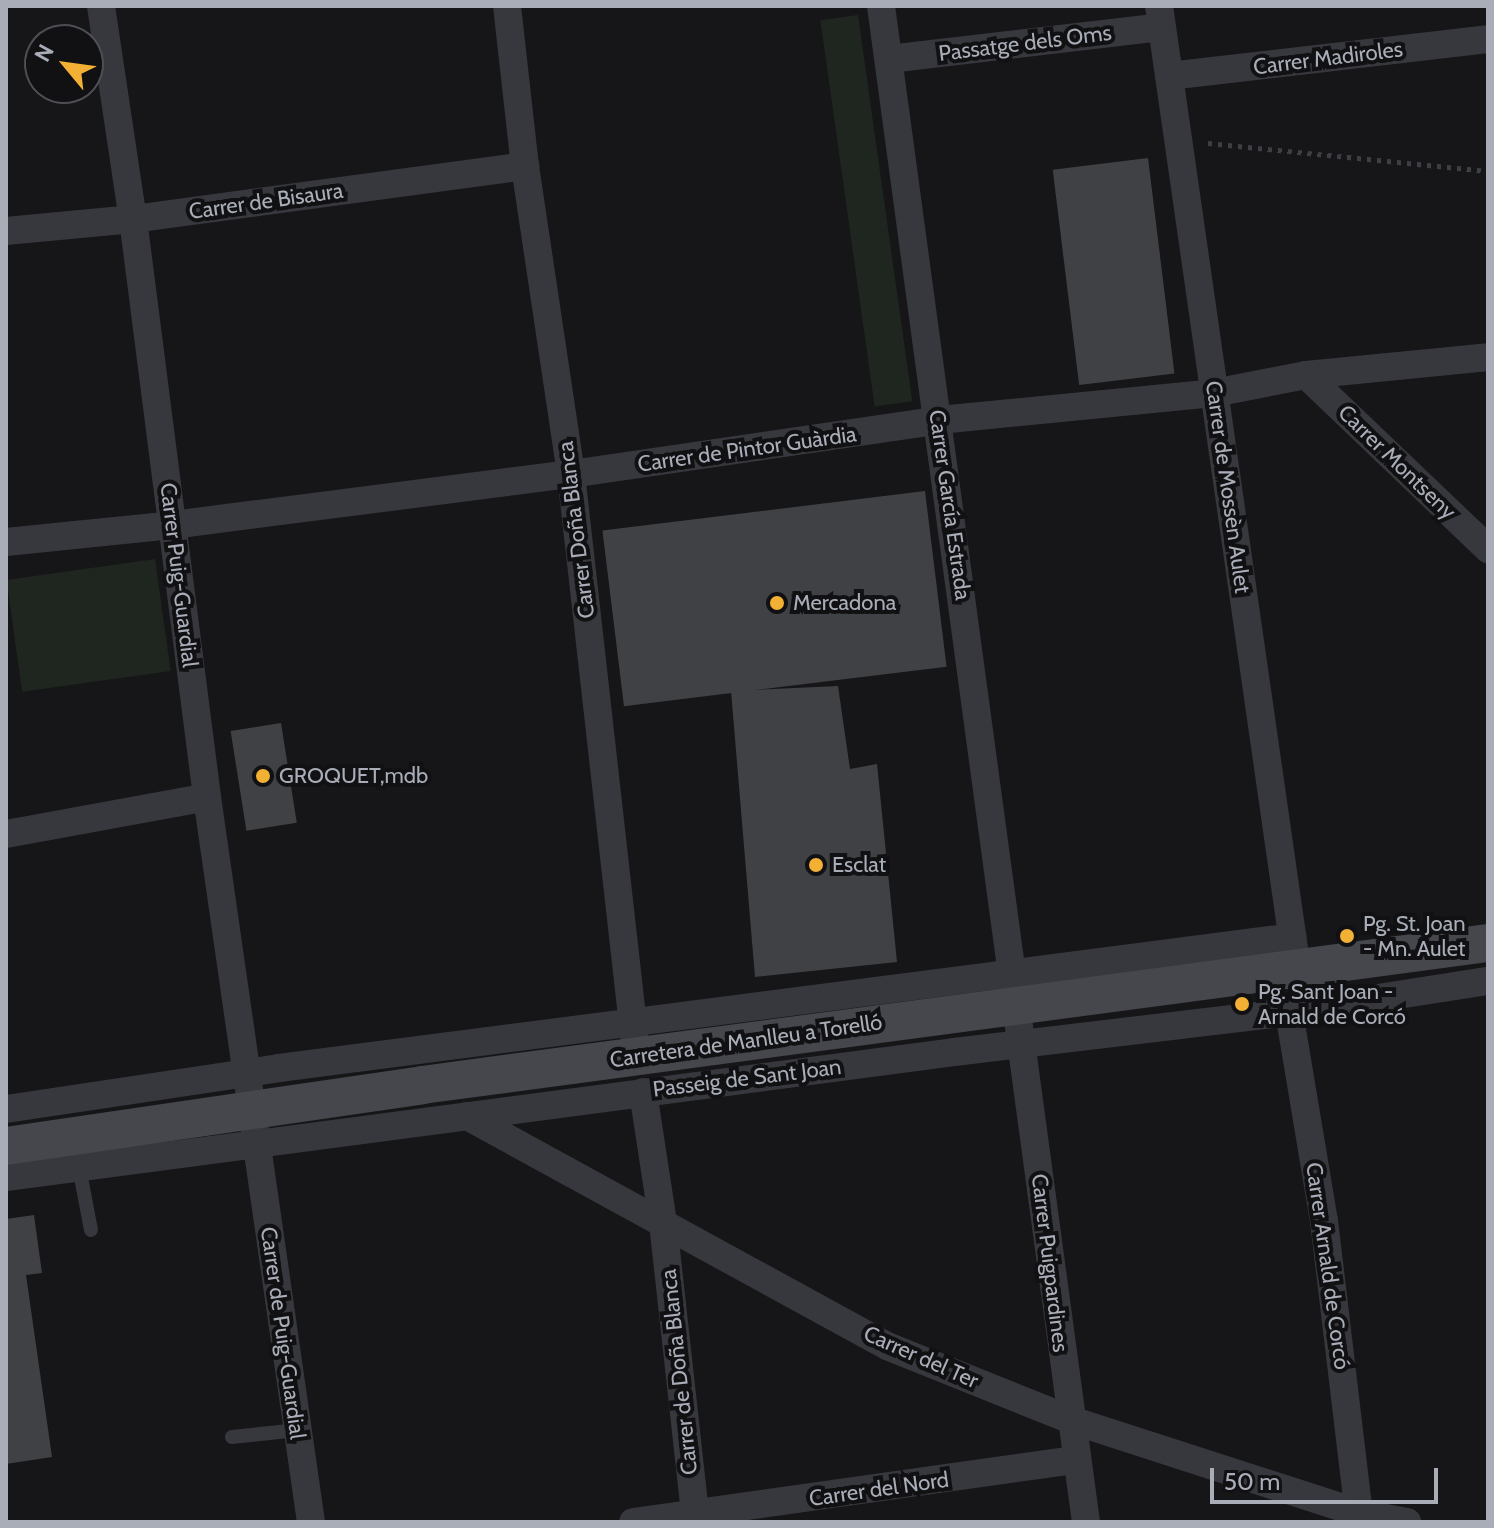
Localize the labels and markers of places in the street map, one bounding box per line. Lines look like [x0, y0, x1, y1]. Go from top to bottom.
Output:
place label: Mercadona [793, 590, 896, 616]
marker: Mercadona [768, 594, 786, 612]
place label: GROQUET,mdb [279, 763, 428, 789]
marker: GROQUET,mdb [254, 767, 272, 785]
place label: Esclat [832, 852, 886, 878]
marker: Esclat [807, 856, 825, 874]
place label: Pg. St. Joan - Mn. Aulet [1363, 910, 1466, 962]
marker: Pg. St. Joan - Mn. Aulet [1338, 927, 1356, 945]
place label: Pg. Sant Joan - Arnald de Corcó [1258, 978, 1406, 1030]
marker: Pg. Sant Joan - Arnald de Corcó [1233, 995, 1251, 1013]

